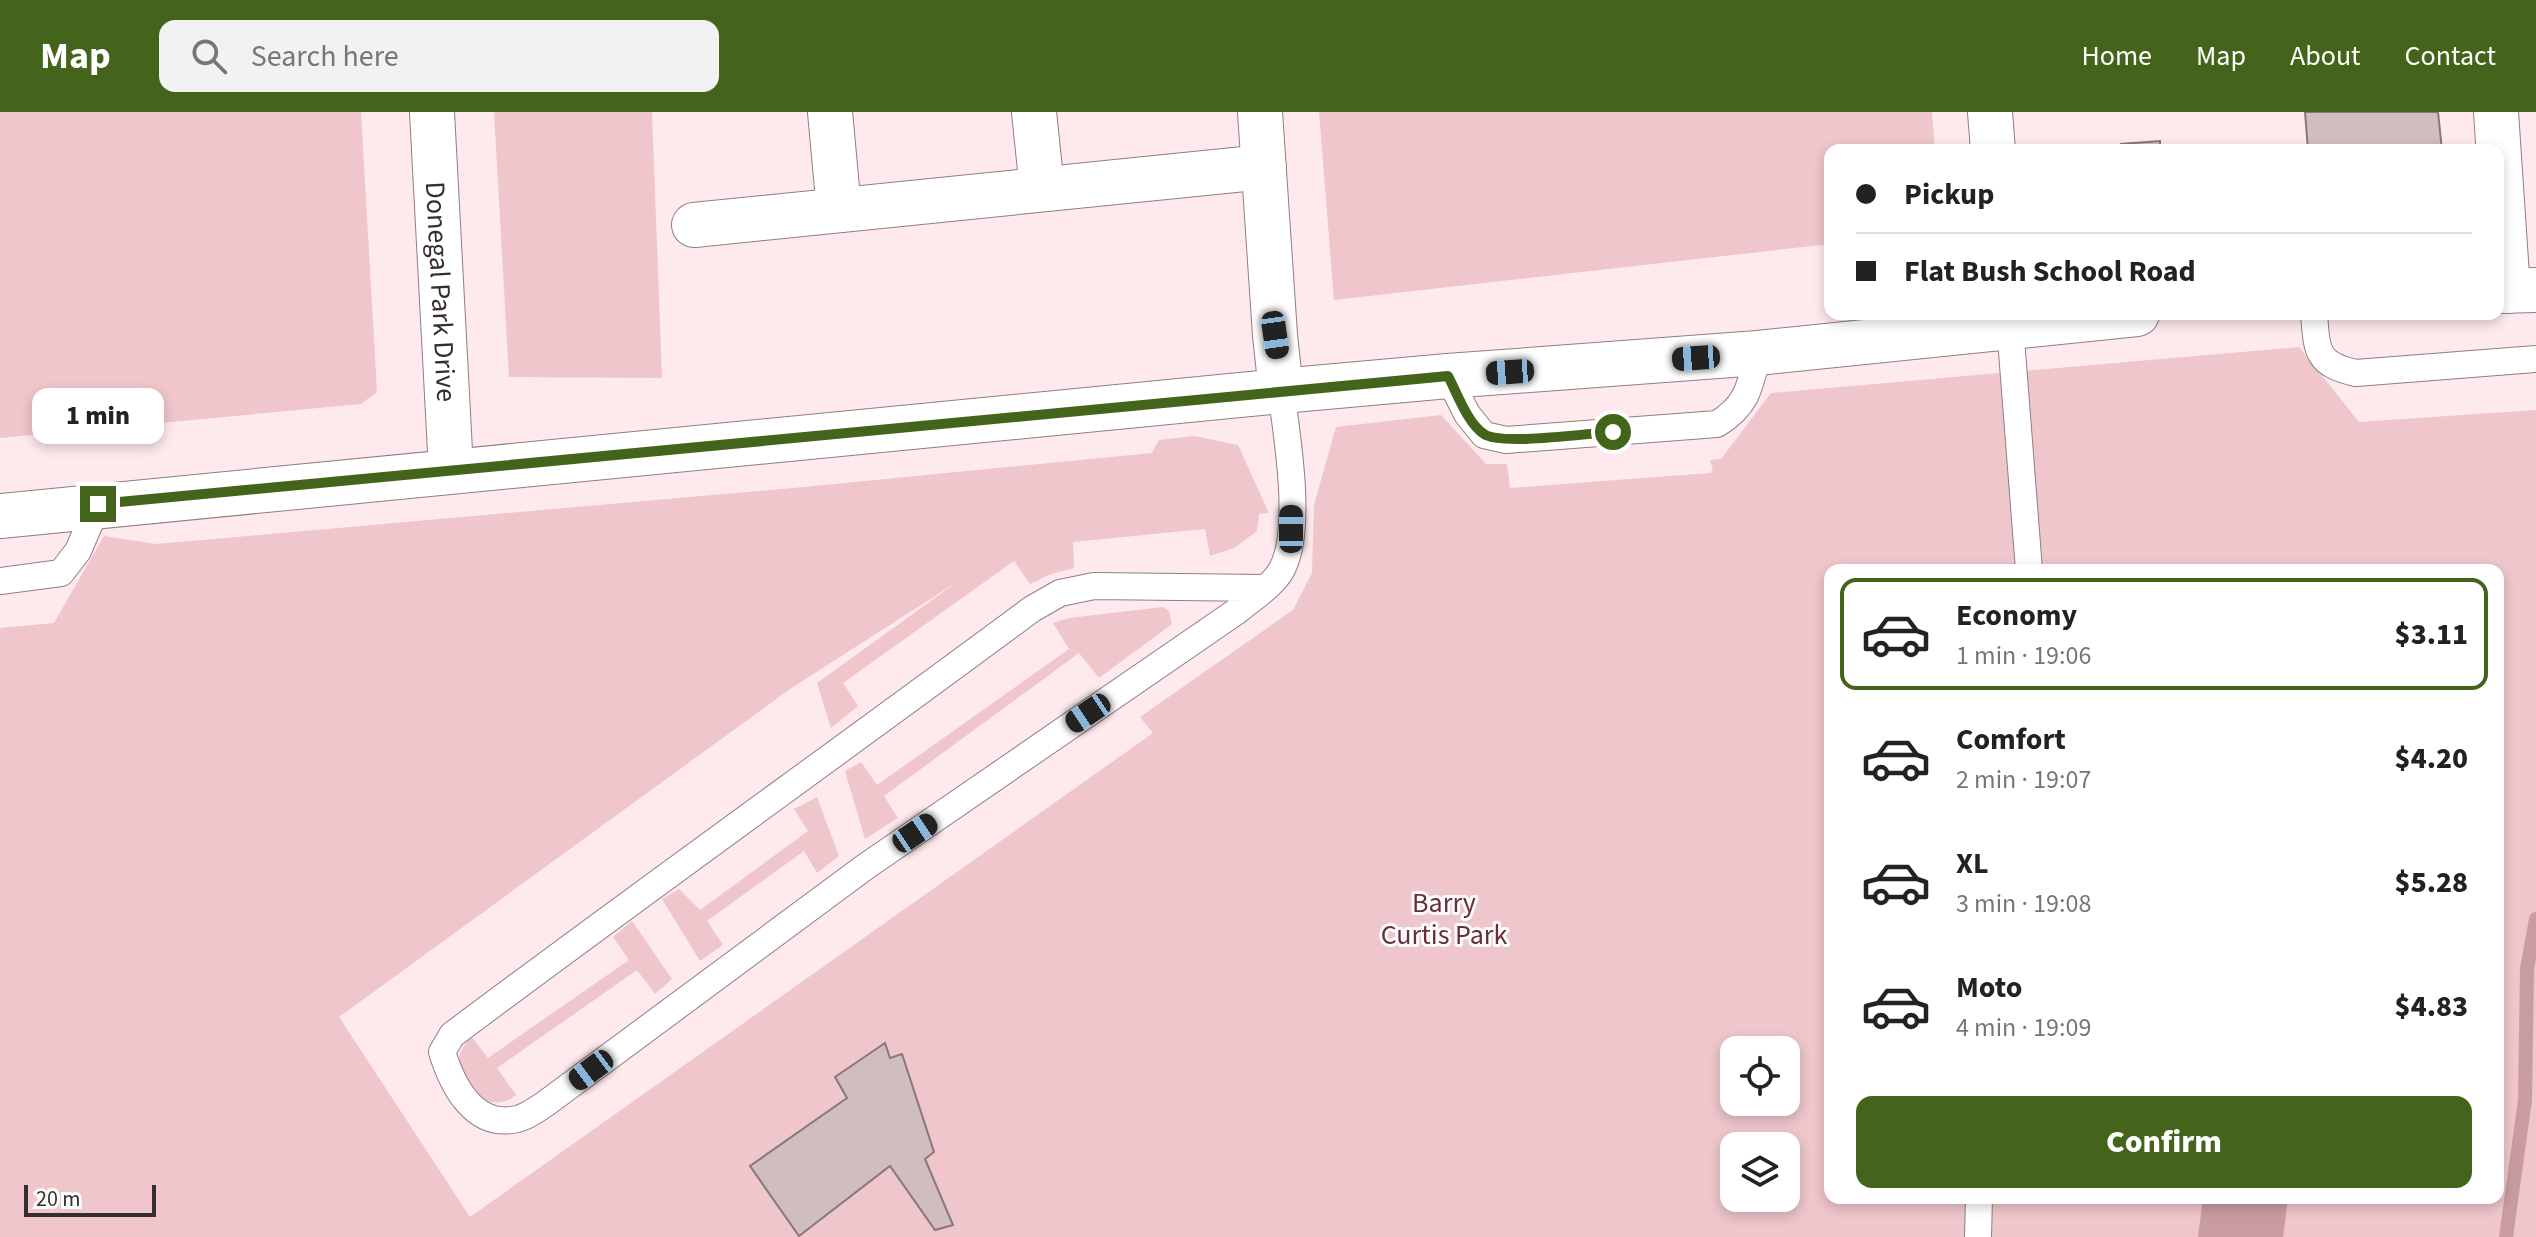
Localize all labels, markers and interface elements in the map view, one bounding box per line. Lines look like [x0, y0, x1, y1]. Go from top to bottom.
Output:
search box [159, 20, 719, 92]
text: Map [40, 29, 111, 83]
icon: search [187, 34, 231, 78]
text: Search here [251, 35, 399, 78]
text: Home [2081, 36, 2152, 76]
text: Map [2196, 36, 2246, 76]
text: About [2290, 36, 2361, 76]
text: Contact [2405, 36, 2496, 76]
text: Pickup [1904, 173, 1994, 216]
street label: Donegal Park Drive [415, 181, 466, 403]
text: Flat Bush School Road [1904, 250, 2196, 293]
car [1260, 310, 1290, 360]
car [1671, 344, 1721, 372]
car [1485, 358, 1535, 386]
callout: 1 min [32, 388, 164, 444]
text: 1 min [66, 397, 130, 434]
route start [1595, 414, 1631, 450]
route end [80, 486, 116, 522]
car [1279, 505, 1303, 553]
text: Economy [1956, 594, 2077, 637]
icon: car [1860, 598, 1932, 670]
text: $3.11 [2395, 613, 2468, 656]
text: 1 min · 19:06 [1956, 637, 2091, 674]
car [1061, 690, 1115, 736]
text: Comfort [1956, 718, 2066, 761]
icon: car [1860, 722, 1932, 794]
text: $4.20 [2395, 737, 2468, 780]
text: 2 min · 19:07 [1956, 761, 2091, 798]
car [888, 810, 942, 856]
text: XL [1956, 842, 1989, 885]
icon: car [1860, 846, 1932, 918]
text: $5.28 [2395, 861, 2468, 904]
park label: Barry Curtis Park [1381, 883, 1507, 955]
text: 3 min · 19:08 [1956, 885, 2091, 922]
text: Moto [1956, 966, 2022, 1009]
icon: car [1860, 970, 1932, 1042]
text: $4.83 [2395, 985, 2468, 1028]
text: 4 min · 19:09 [1956, 1009, 2091, 1046]
map controls [1720, 1036, 1800, 1212]
button: locate [1720, 1036, 1800, 1116]
car [565, 1046, 617, 1094]
button: Confirm [1856, 1096, 2472, 1188]
button: layers [1720, 1132, 1800, 1212]
scale bar [24, 1181, 156, 1217]
text: 20 m [36, 1183, 81, 1215]

